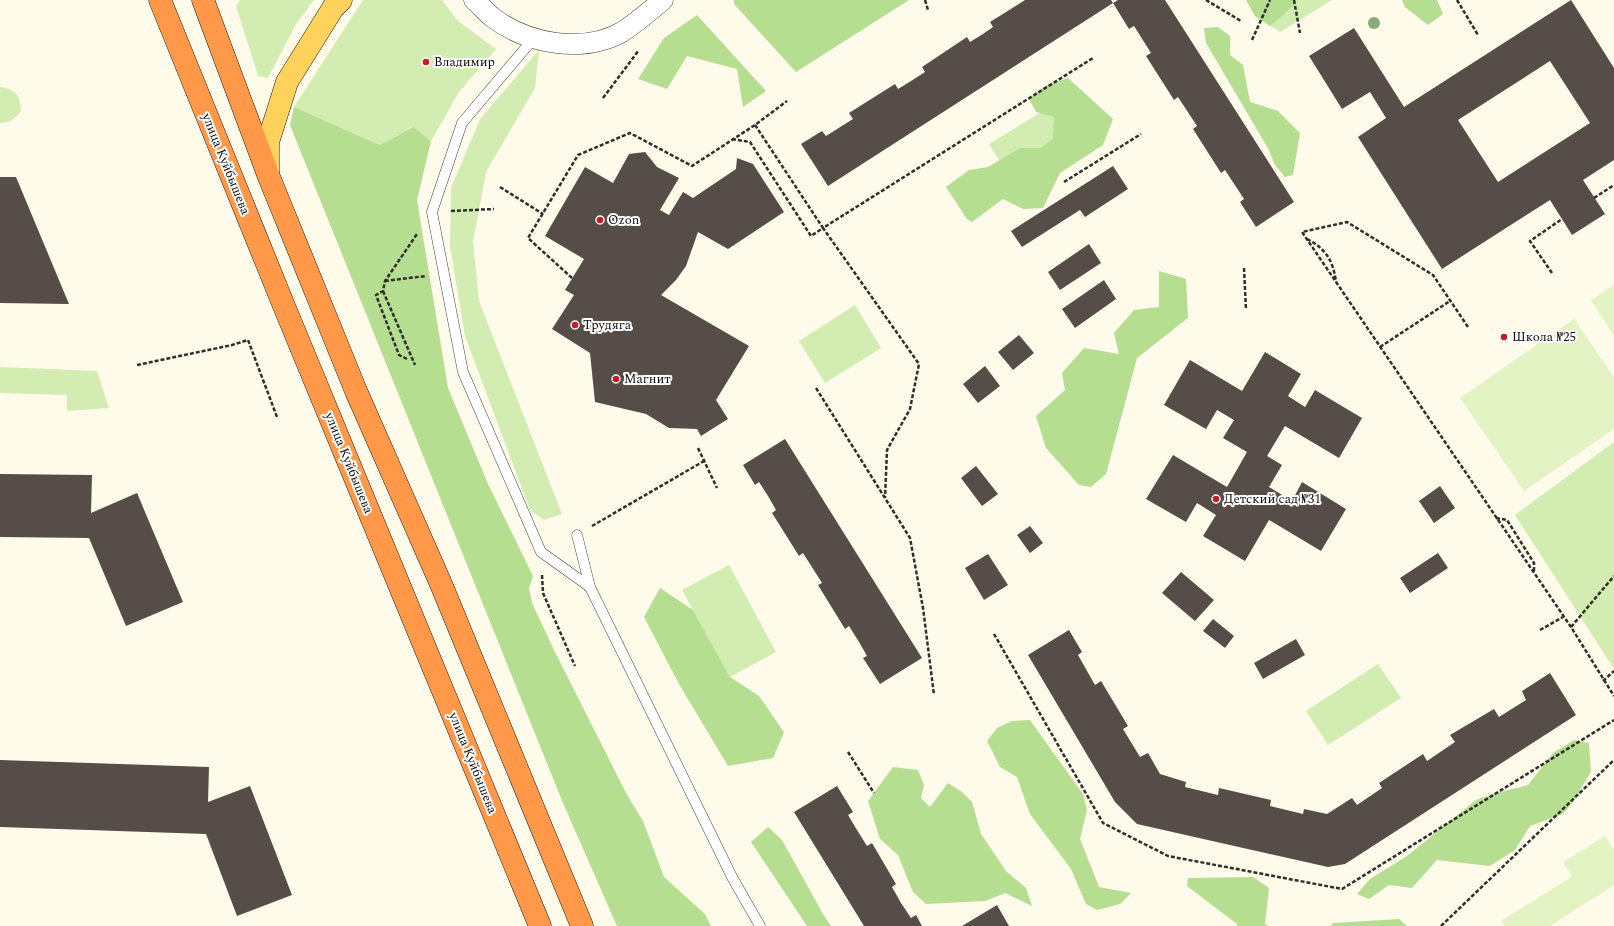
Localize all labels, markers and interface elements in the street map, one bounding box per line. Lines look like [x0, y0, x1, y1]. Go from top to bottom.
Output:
place label: Владимир [434, 52, 495, 72]
marker: Владимир [421, 57, 431, 67]
street label: улица Куйбышева [196, 109, 256, 218]
place label: Ozon [608, 210, 640, 230]
marker: Ozon [595, 215, 605, 225]
place label: Трудяга [583, 315, 632, 335]
marker: Трудяга [570, 320, 580, 330]
place label: Школа №25 [1512, 327, 1576, 347]
marker: Школа №25 [1499, 332, 1509, 342]
place label: Магнит [624, 369, 671, 389]
marker: Магнит [611, 374, 621, 384]
street label: улица Куйбышева [319, 408, 379, 517]
place label: Детский сад №31 [1224, 489, 1321, 509]
marker: Детский сад №31 [1211, 494, 1221, 504]
street label: улица Куйбышева [443, 708, 503, 817]

